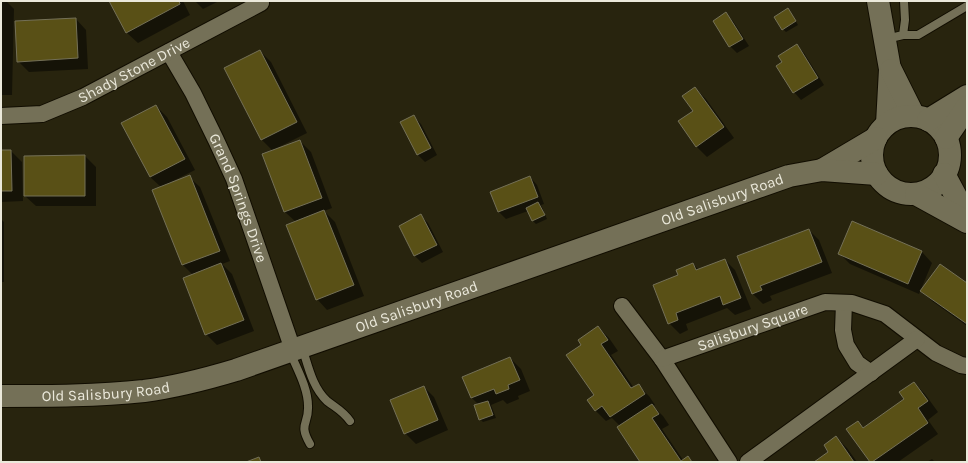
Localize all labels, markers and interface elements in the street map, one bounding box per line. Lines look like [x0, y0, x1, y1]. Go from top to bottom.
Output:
street label: Shady Stone Drive [75, 33, 193, 107]
street label: Grand Springs Drive [205, 130, 271, 265]
street label: Old Salisbury Road [659, 170, 786, 229]
street label: Old Salisbury Road [353, 277, 480, 336]
street label: Salisbury Square [695, 300, 810, 355]
street label: Old Salisbury Road [42, 378, 172, 405]

